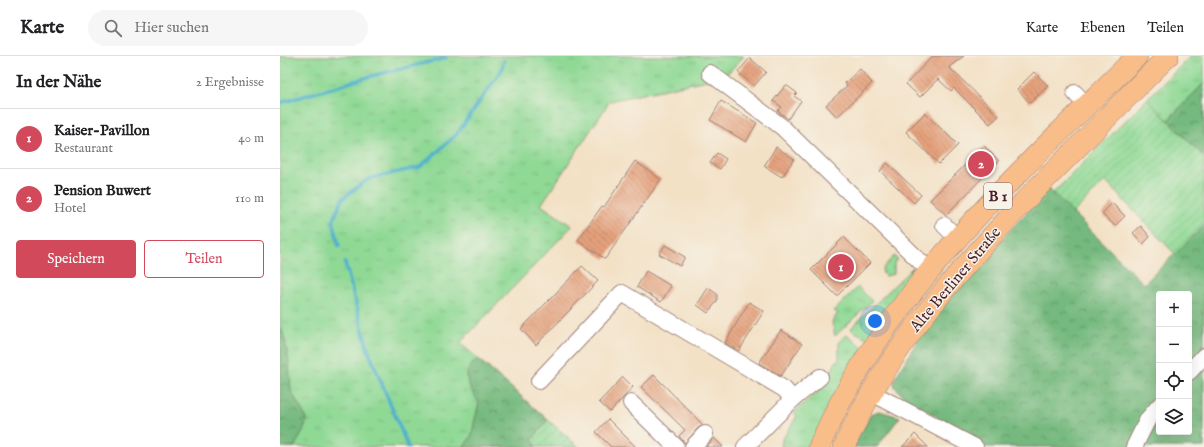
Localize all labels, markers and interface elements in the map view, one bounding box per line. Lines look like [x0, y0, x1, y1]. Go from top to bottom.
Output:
search box [88, 10, 368, 46]
text: Karte [20, 16, 64, 40]
icon: search [102, 17, 124, 39]
text: Hier suchen [134, 18, 209, 37]
text: Karte [1026, 19, 1058, 37]
text: Ebenen [1080, 19, 1125, 37]
text: Teilen [1147, 19, 1184, 37]
text: In der Nähe [16, 72, 101, 93]
text: 2 Ergebnisse [196, 74, 264, 91]
text: Kaiser-Pavillon [54, 121, 150, 140]
text: 1 [27, 130, 31, 147]
text: 40 m [238, 130, 264, 147]
text: Restaurant [54, 140, 113, 157]
pin: 2 [968, 149, 994, 179]
text: Pension Buwert [54, 181, 151, 200]
road number: B 1 [984, 183, 1012, 209]
text: 2 [26, 190, 32, 207]
text: 110 m [235, 190, 264, 207]
text: Hotel [54, 200, 86, 217]
street label: Alte Berliner Straße [905, 223, 1006, 337]
button: Speichern [16, 240, 136, 278]
button: Teilen [144, 240, 264, 278]
pin: 1 [828, 252, 854, 282]
map controls [1156, 291, 1192, 435]
button: + [1156, 291, 1192, 327]
your location [865, 311, 885, 331]
button: − [1156, 327, 1192, 363]
button: locate [1156, 363, 1192, 399]
button: layers [1156, 399, 1192, 435]

